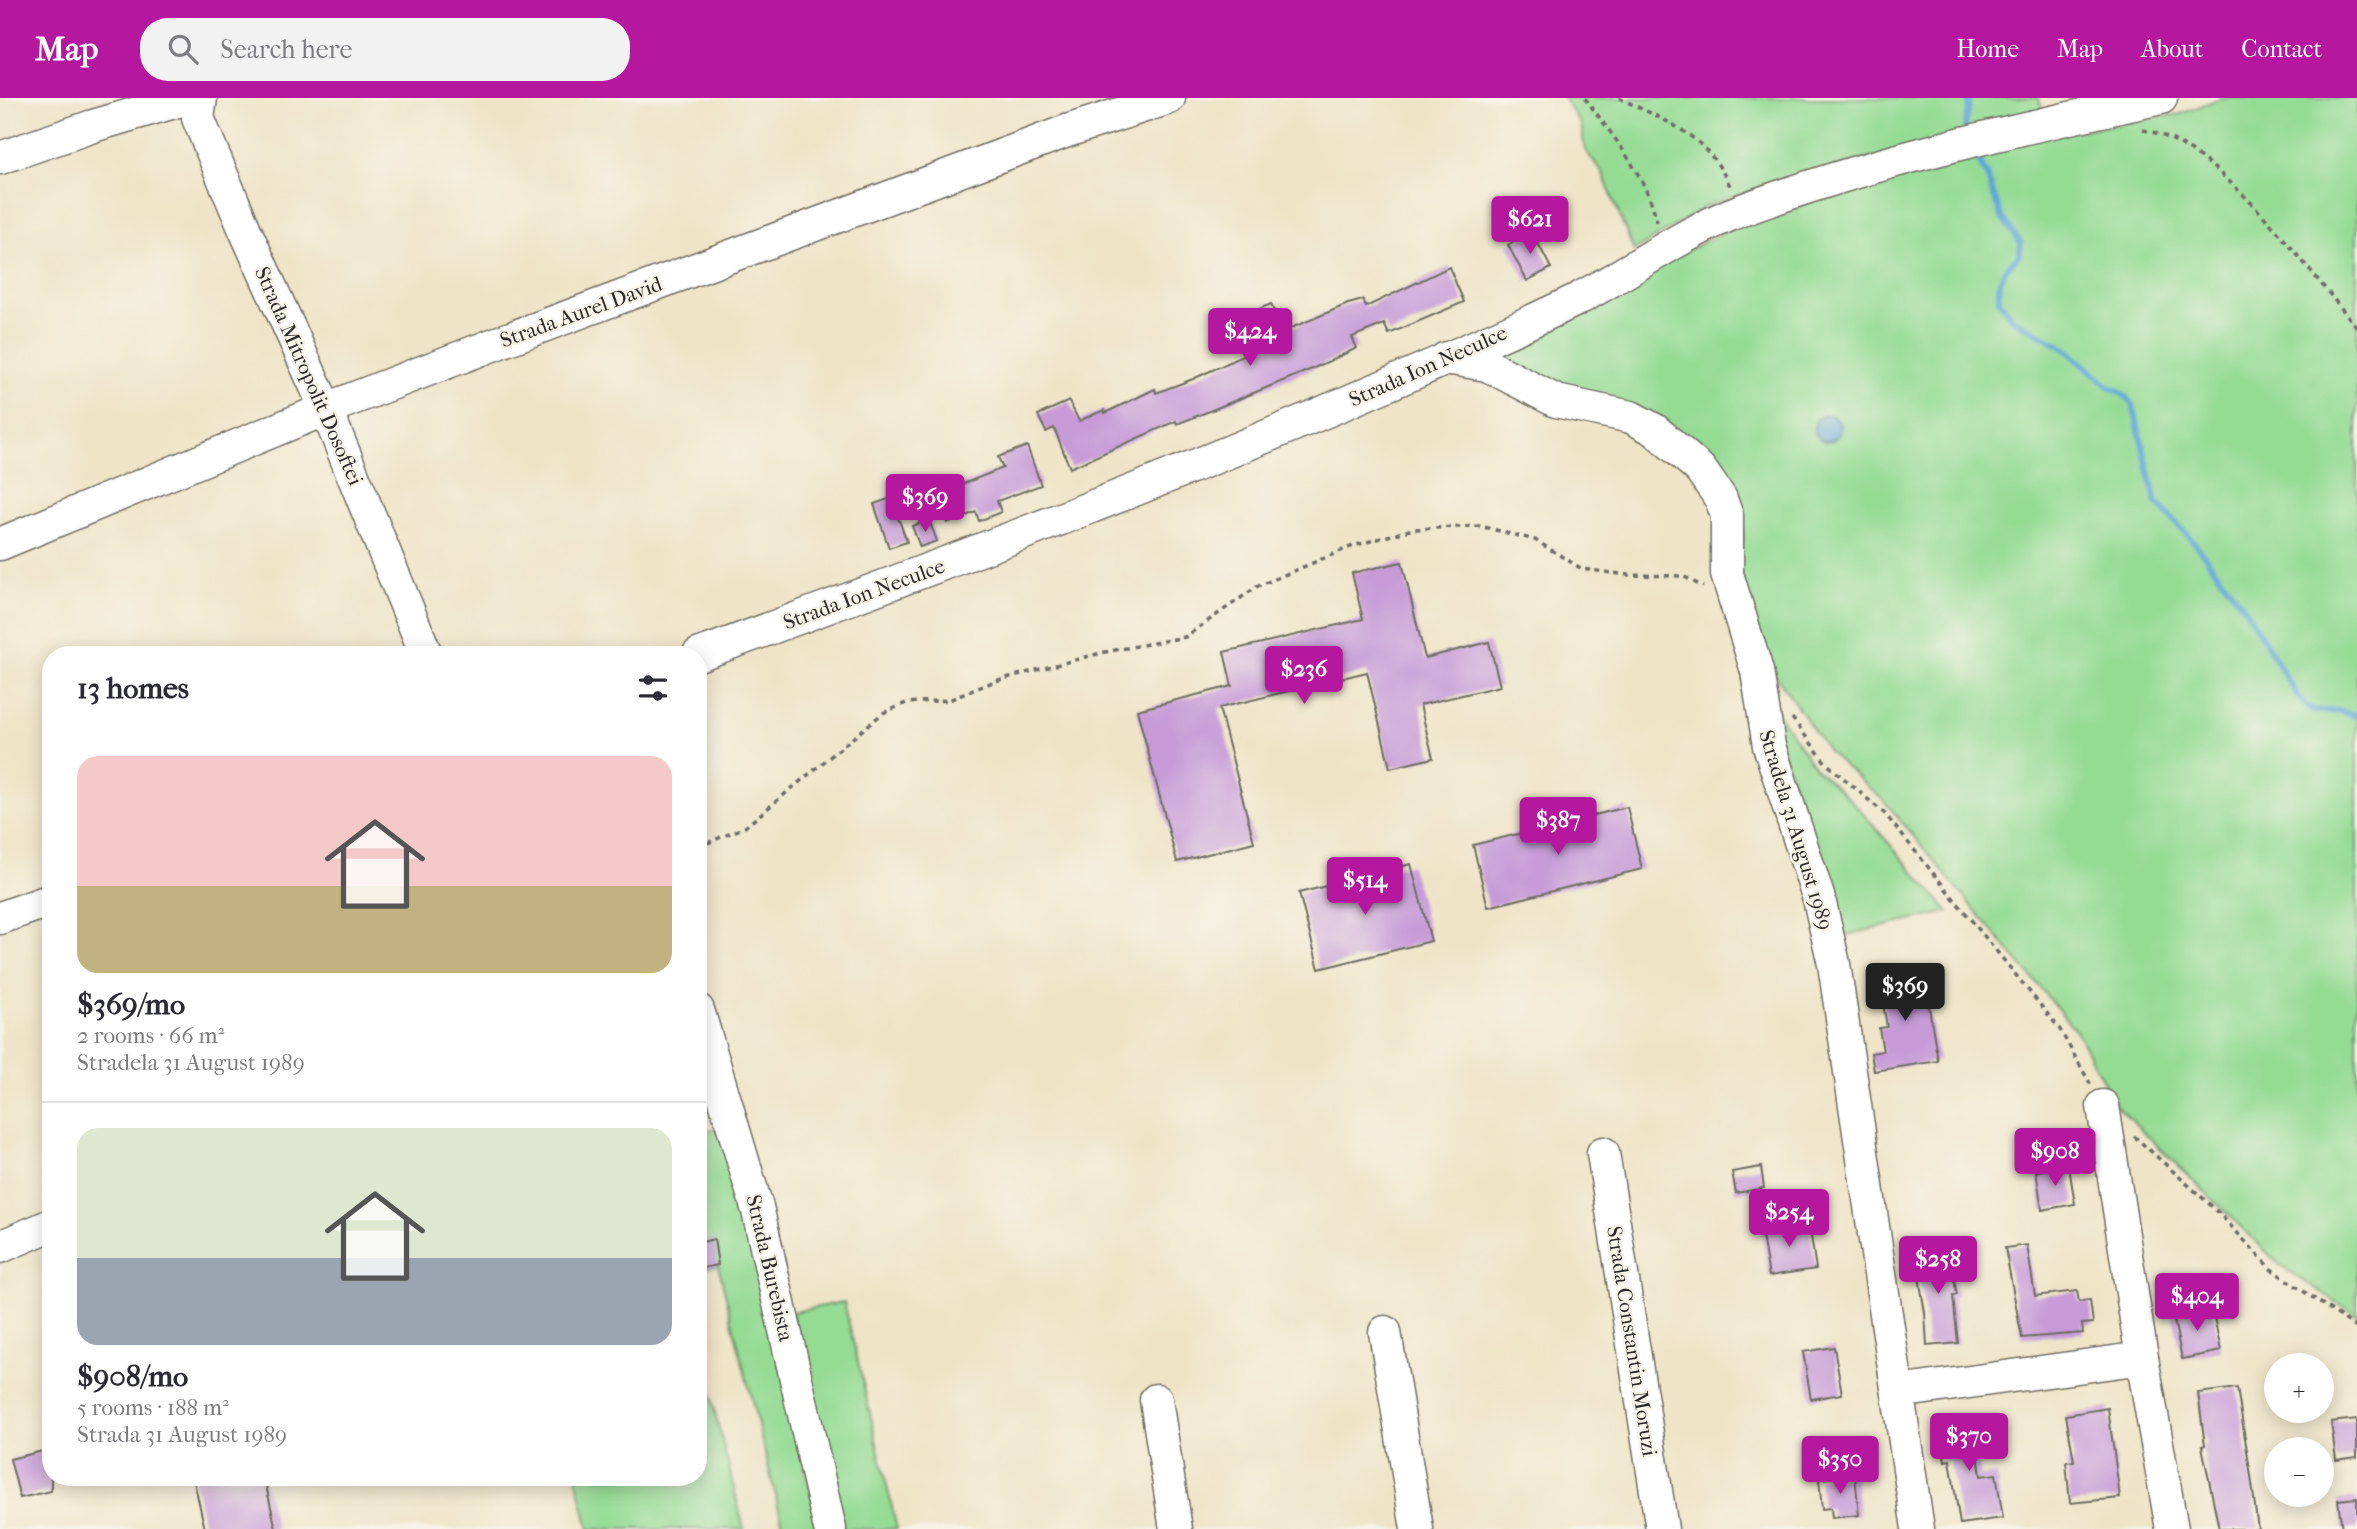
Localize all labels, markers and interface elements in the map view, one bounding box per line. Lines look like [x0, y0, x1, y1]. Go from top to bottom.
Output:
search box [140, 18, 630, 81]
text: Map [35, 30, 98, 69]
icon: search [164, 30, 202, 68]
text: Search here [220, 34, 352, 65]
text: Home [1957, 35, 2019, 63]
text: Map [2057, 35, 2103, 63]
text: About [2141, 35, 2203, 63]
text: Contact [2241, 35, 2322, 63]
pin: $621 [1489, 197, 1571, 256]
text: $621 [1507, 205, 1553, 232]
street label: Strada Mitropolit Dosoftei [250, 263, 368, 489]
street label: Strada Aurel David [497, 271, 666, 352]
pin: $424 [1209, 308, 1291, 368]
text: $424 [1224, 317, 1276, 344]
street label: Strada Ion Neculce [1345, 320, 1511, 412]
pin: $369 [884, 474, 966, 534]
text: $369 [902, 483, 948, 510]
street label: Strada Ion Neculce [780, 554, 948, 634]
pin: $236 [1263, 646, 1345, 706]
text: $236 [1281, 655, 1327, 682]
icon: filters [634, 669, 672, 707]
text: 13 homes [77, 671, 189, 706]
street label: Stradela 31 August 1989 [1754, 727, 1838, 933]
pin: $387 [1517, 798, 1599, 857]
icon: home [312, 801, 438, 927]
text: $387 [1536, 806, 1580, 833]
pin: $514 [1324, 858, 1406, 917]
text: $514 [1343, 866, 1387, 893]
pin: $369 [1864, 964, 1946, 1023]
text: $369 [1882, 972, 1928, 999]
text: $369/mo [77, 987, 185, 1022]
text: 2 rooms · 66 m² [77, 1022, 224, 1049]
text: Stradela 31 August 1989 [77, 1049, 305, 1076]
pin: $908 [2014, 1128, 2096, 1188]
text: $908 [2031, 1137, 2079, 1164]
icon: home [312, 1173, 438, 1299]
pin: $254 [1748, 1190, 1830, 1249]
street label: Strada Burebista [742, 1193, 799, 1344]
text: $254 [1765, 1198, 1813, 1225]
street label: Strada Constantin Moruzi [1602, 1224, 1662, 1458]
pin: $258 [1897, 1236, 1979, 1296]
text: $258 [1915, 1245, 1961, 1272]
pin: $404 [2156, 1274, 2238, 1333]
text: $404 [2171, 1282, 2223, 1309]
map controls [2264, 1353, 2334, 1507]
button: + [2264, 1353, 2334, 1423]
text: $908/mo [77, 1359, 188, 1394]
text: 5 rooms · 188 m² [77, 1394, 229, 1421]
pin: $370 [1928, 1414, 2010, 1473]
text: Strada 31 August 1989 [77, 1421, 287, 1448]
text: $370 [1946, 1422, 1992, 1449]
pin: $350 [1799, 1436, 1881, 1496]
button: − [2264, 1437, 2334, 1507]
text: $350 [1818, 1445, 1862, 1472]

